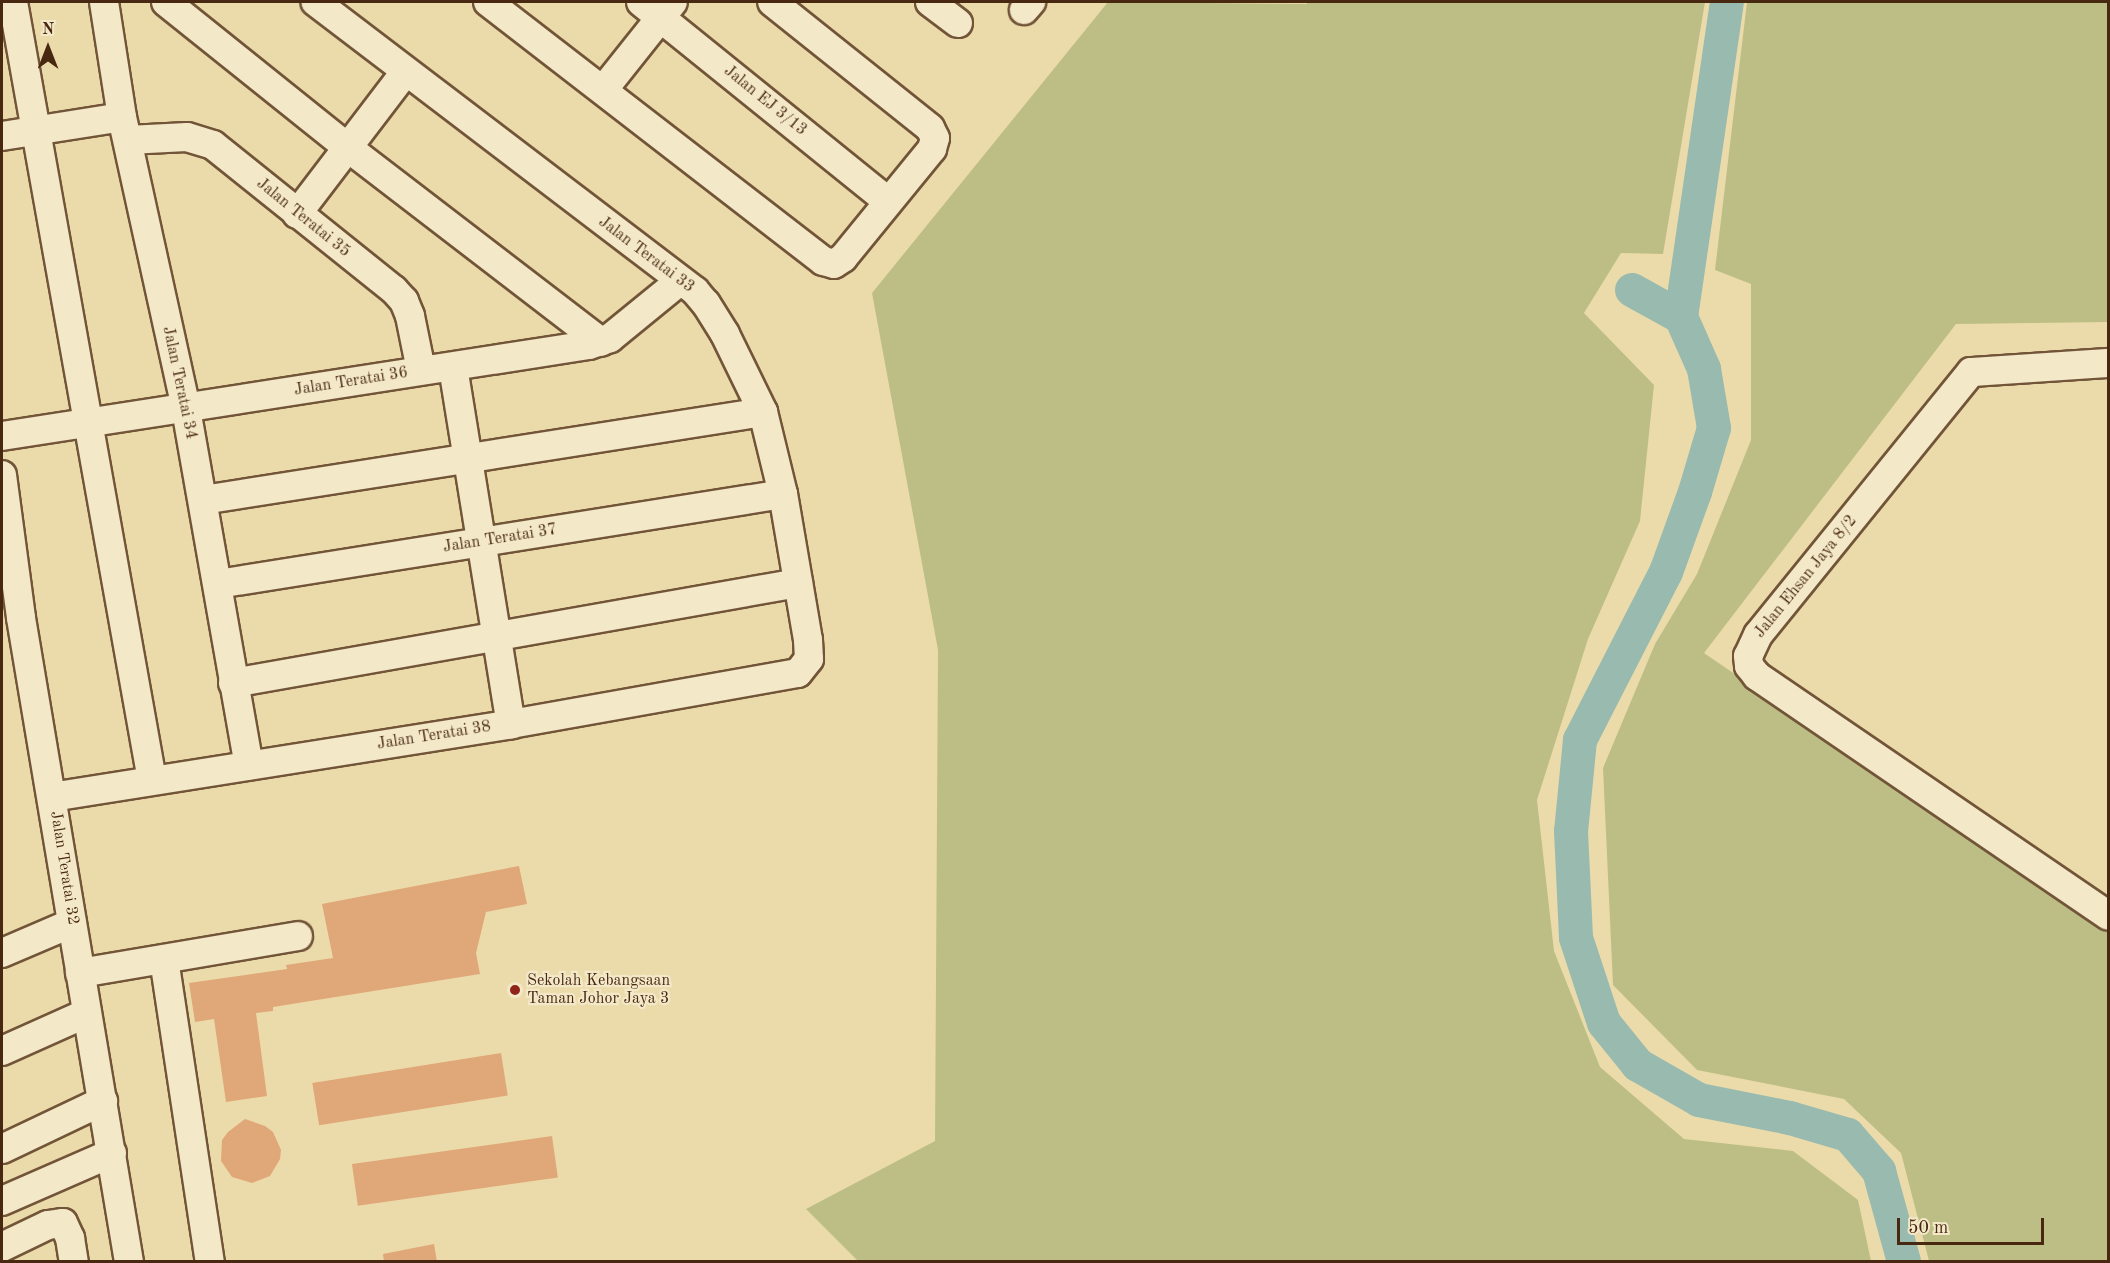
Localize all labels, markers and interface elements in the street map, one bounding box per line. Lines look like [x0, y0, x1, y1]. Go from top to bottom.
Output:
north arrow [18, 18, 78, 78]
text: N [42, 22, 54, 38]
street label: Jalan EJ 3/13 [720, 62, 810, 140]
street label: Jalan Teratai 35 [252, 174, 354, 262]
street label: Jalan Teratai 33 [594, 213, 698, 297]
street label: Jalan Teratai 34 [158, 325, 200, 441]
street label: Jalan Teratai 36 [293, 364, 409, 400]
street label: Jalan Ehsan Jaya 8/2 [1751, 512, 1861, 642]
street label: Jalan Teratai 37 [442, 521, 558, 557]
street label: Jalan Teratai 38 [376, 718, 492, 754]
street label: Jalan Teratai 32 [46, 810, 82, 926]
place label: Sekolah Kebangsaan Taman Johor Jaya 3 [527, 971, 670, 1009]
marker: Sekolah Kebangsaan Taman Johor Jaya 3 [508, 983, 522, 997]
scale bar [1900, 1206, 2047, 1244]
text: 50 m [1908, 1219, 1948, 1237]

